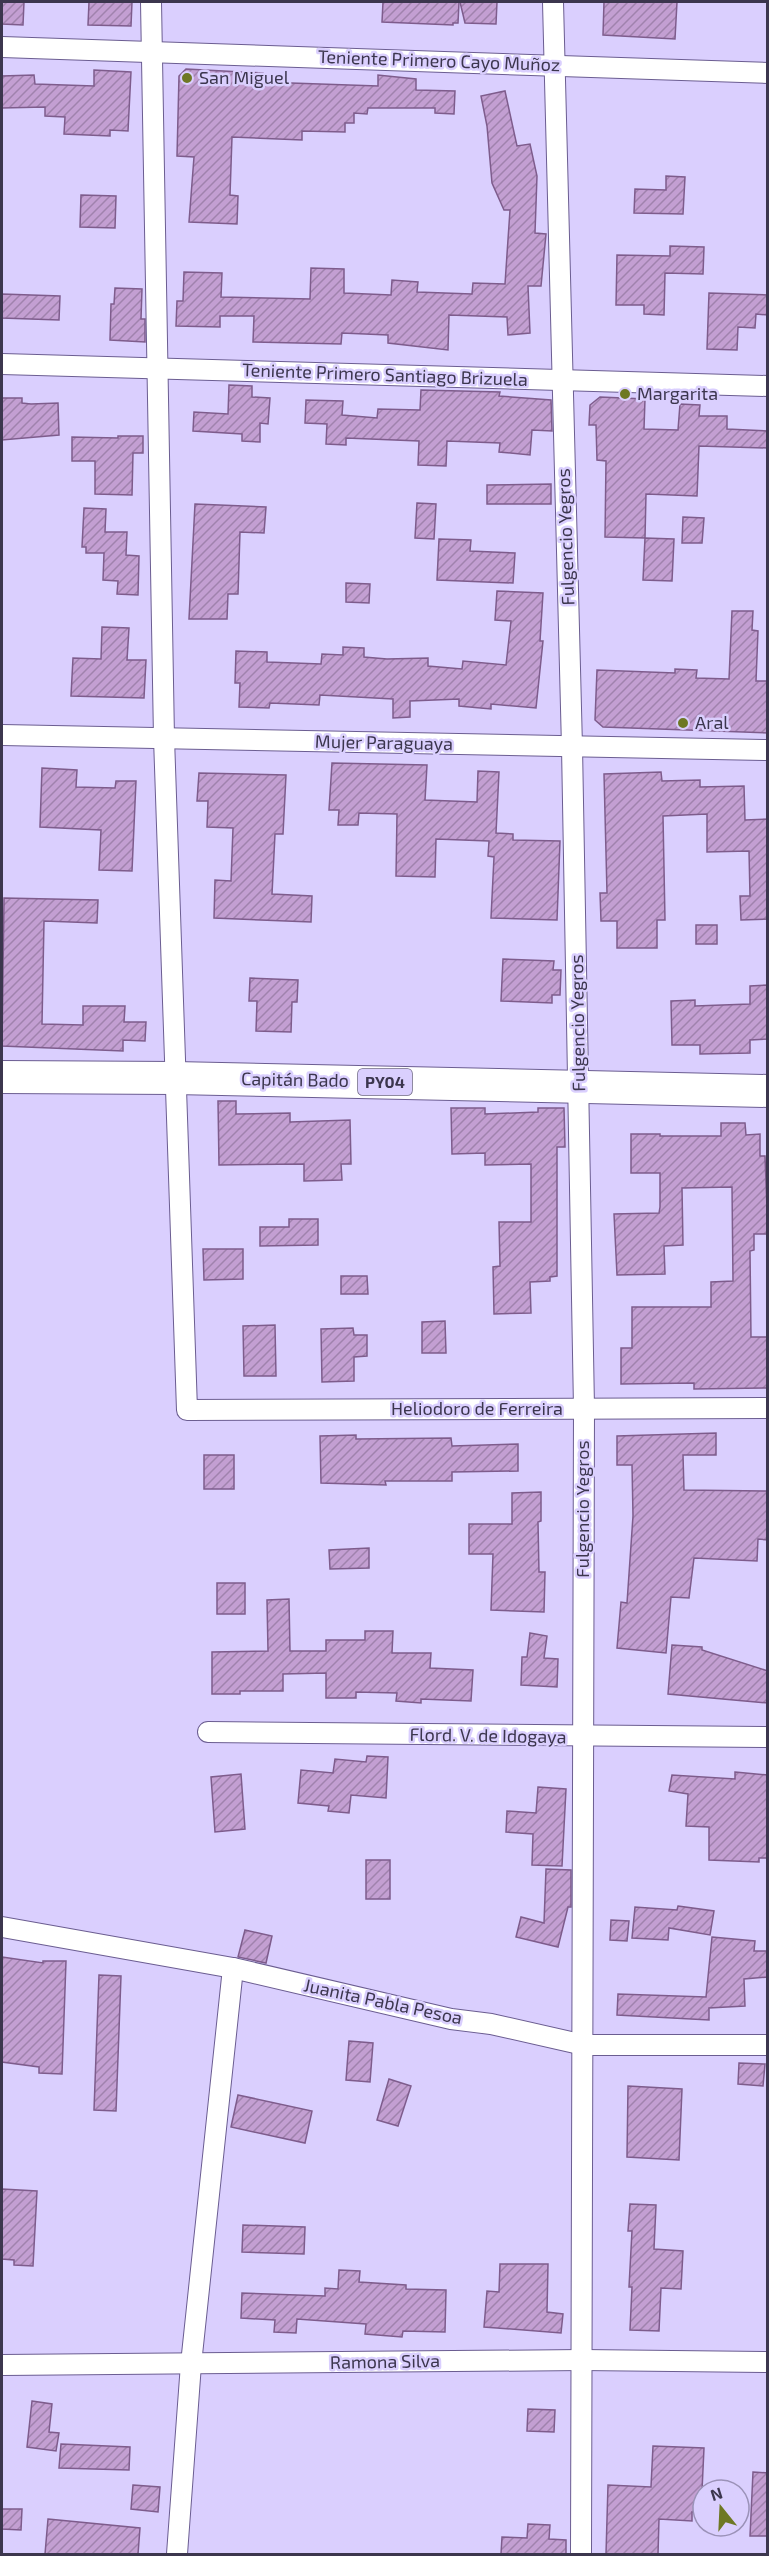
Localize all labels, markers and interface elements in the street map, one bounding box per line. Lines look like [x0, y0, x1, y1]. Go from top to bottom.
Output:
street label: Teniente Primero Cayo Muñoz [318, 45, 561, 75]
place label: San Miguel [199, 66, 290, 88]
marker: San Miguel [180, 71, 194, 85]
street label: Teniente Primero Santiago Brizuela [242, 358, 528, 390]
place label: Margarita [637, 382, 718, 404]
marker: Margarita [618, 387, 632, 401]
street label: Fulgencio Yegros [552, 468, 578, 606]
place label: Aral [695, 711, 729, 733]
marker: Aral [676, 716, 690, 730]
street label: Mujer Paraguaya [315, 730, 453, 754]
street label: Fulgencio Yegros [565, 954, 589, 1092]
street label: Capitán Bado [241, 1067, 349, 1091]
road number: PY04 [358, 1069, 412, 1095]
street label: Heliodoro de Ferreira [391, 1397, 563, 1419]
street label: Fulgencio Yegros [571, 1440, 593, 1578]
street label: Flord. V. de Idogaya [409, 1723, 567, 1747]
street label: Juanita Pabla Pesoa [302, 1973, 464, 2029]
street label: Ramona Silva [330, 2349, 440, 2373]
north arrow [691, 2478, 751, 2538]
text: N [708, 2482, 725, 2504]

